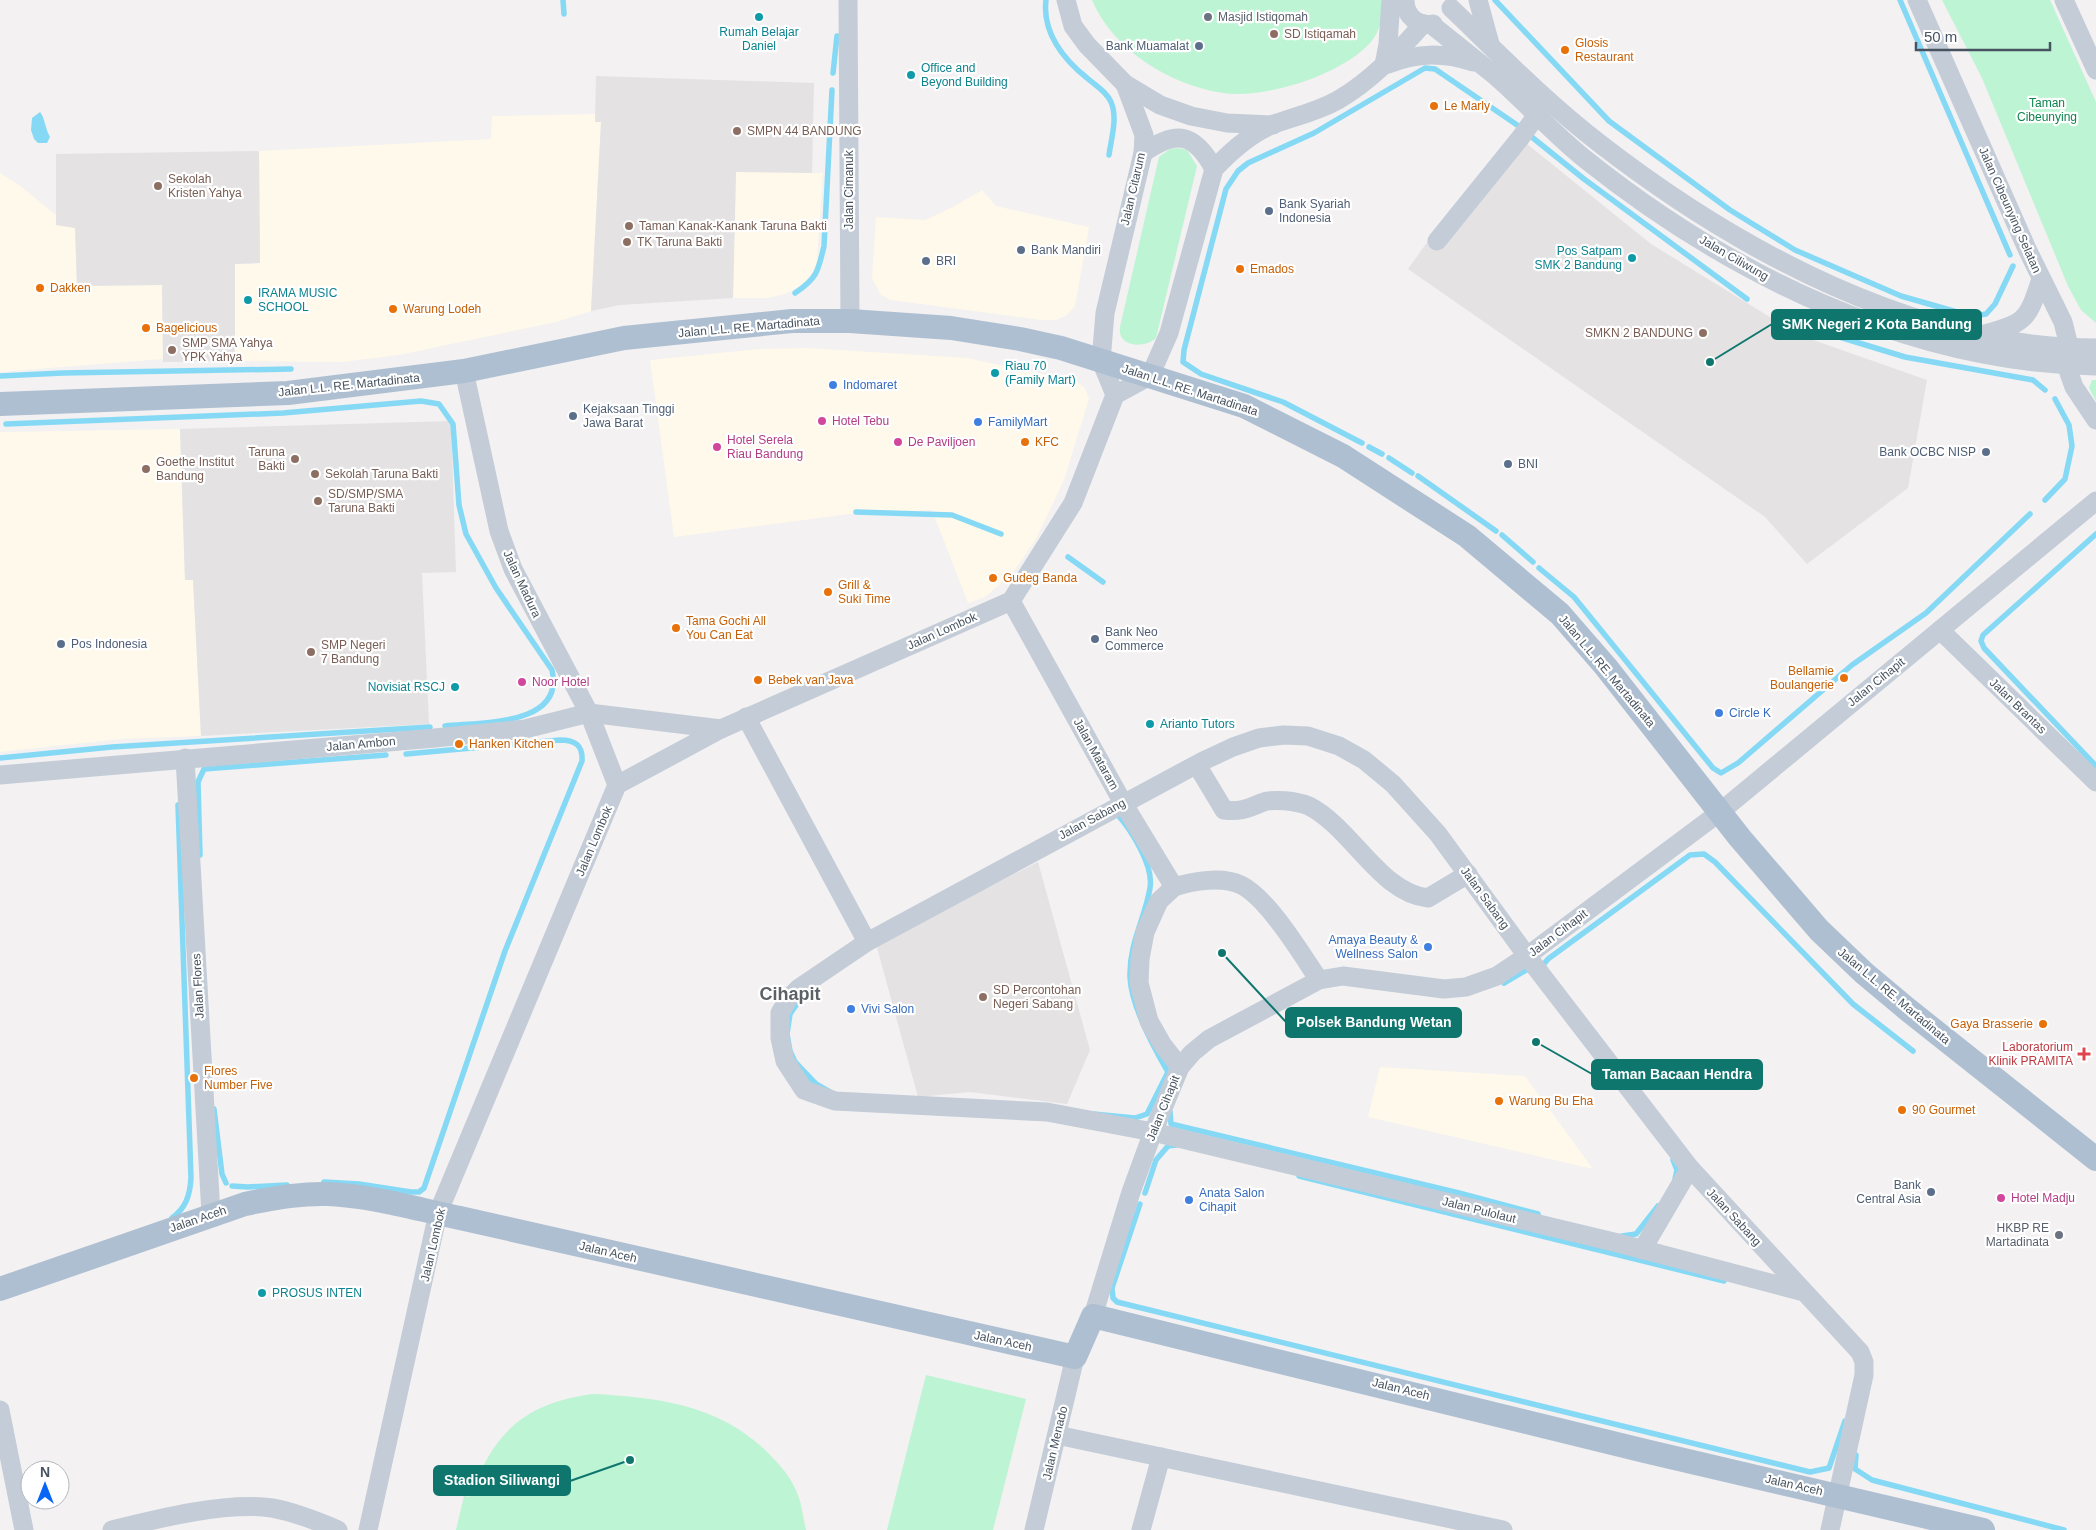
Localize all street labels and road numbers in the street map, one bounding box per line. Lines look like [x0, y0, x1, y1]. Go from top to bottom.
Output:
street label: Jalan Cibeunying Selatan [1976, 145, 2044, 275]
street label: Jalan Cimanuk [842, 149, 856, 230]
street label: Jalan Citarum [1118, 151, 1148, 227]
street label: Jalan Ciliwung [1697, 233, 1771, 283]
street label: Jalan L.L. RE. Martadinata [678, 314, 821, 340]
street label: Jalan L.L. RE. Martadinata [1120, 361, 1260, 419]
street label: Jalan L.L. RE. Martadinata [278, 371, 421, 399]
street label: Jalan Madura [500, 548, 544, 620]
street label: Jalan Lombok [905, 609, 980, 653]
street label: Jalan L.L. RE. Martadinata [1556, 612, 1658, 730]
street label: Jalan Cihapit [1845, 654, 1908, 709]
street label: Jalan Brantas [1987, 675, 2049, 737]
street label: Jalan Mataram [1071, 716, 1121, 792]
street label: Jalan Ambon [326, 734, 396, 754]
street label: Jalan Sabang [1056, 796, 1128, 842]
street label: Jalan Lombok [573, 803, 615, 878]
street label: Jalan Sabang [1458, 864, 1512, 932]
street label: Jalan Cihapit [1526, 906, 1590, 959]
street label: Jalan L.L. RE. Martadinata [1835, 945, 1953, 1047]
street label: Jalan Flores [189, 953, 207, 1019]
street label: Jalan Cihapit [1144, 1073, 1183, 1143]
street label: Jalan Sabang [1704, 1185, 1764, 1249]
street label: Jalan Pulolaut [1441, 1194, 1518, 1226]
street label: Jalan Aceh [168, 1203, 228, 1235]
street label: Jalan Lombok [418, 1206, 448, 1283]
street label: Jalan Aceh [578, 1239, 638, 1265]
street label: Jalan Aceh [973, 1328, 1033, 1354]
street label: Jalan Aceh [1371, 1375, 1431, 1403]
street label: Jalan Menado [1040, 1404, 1070, 1481]
street label: Jalan Aceh [1764, 1472, 1824, 1498]

